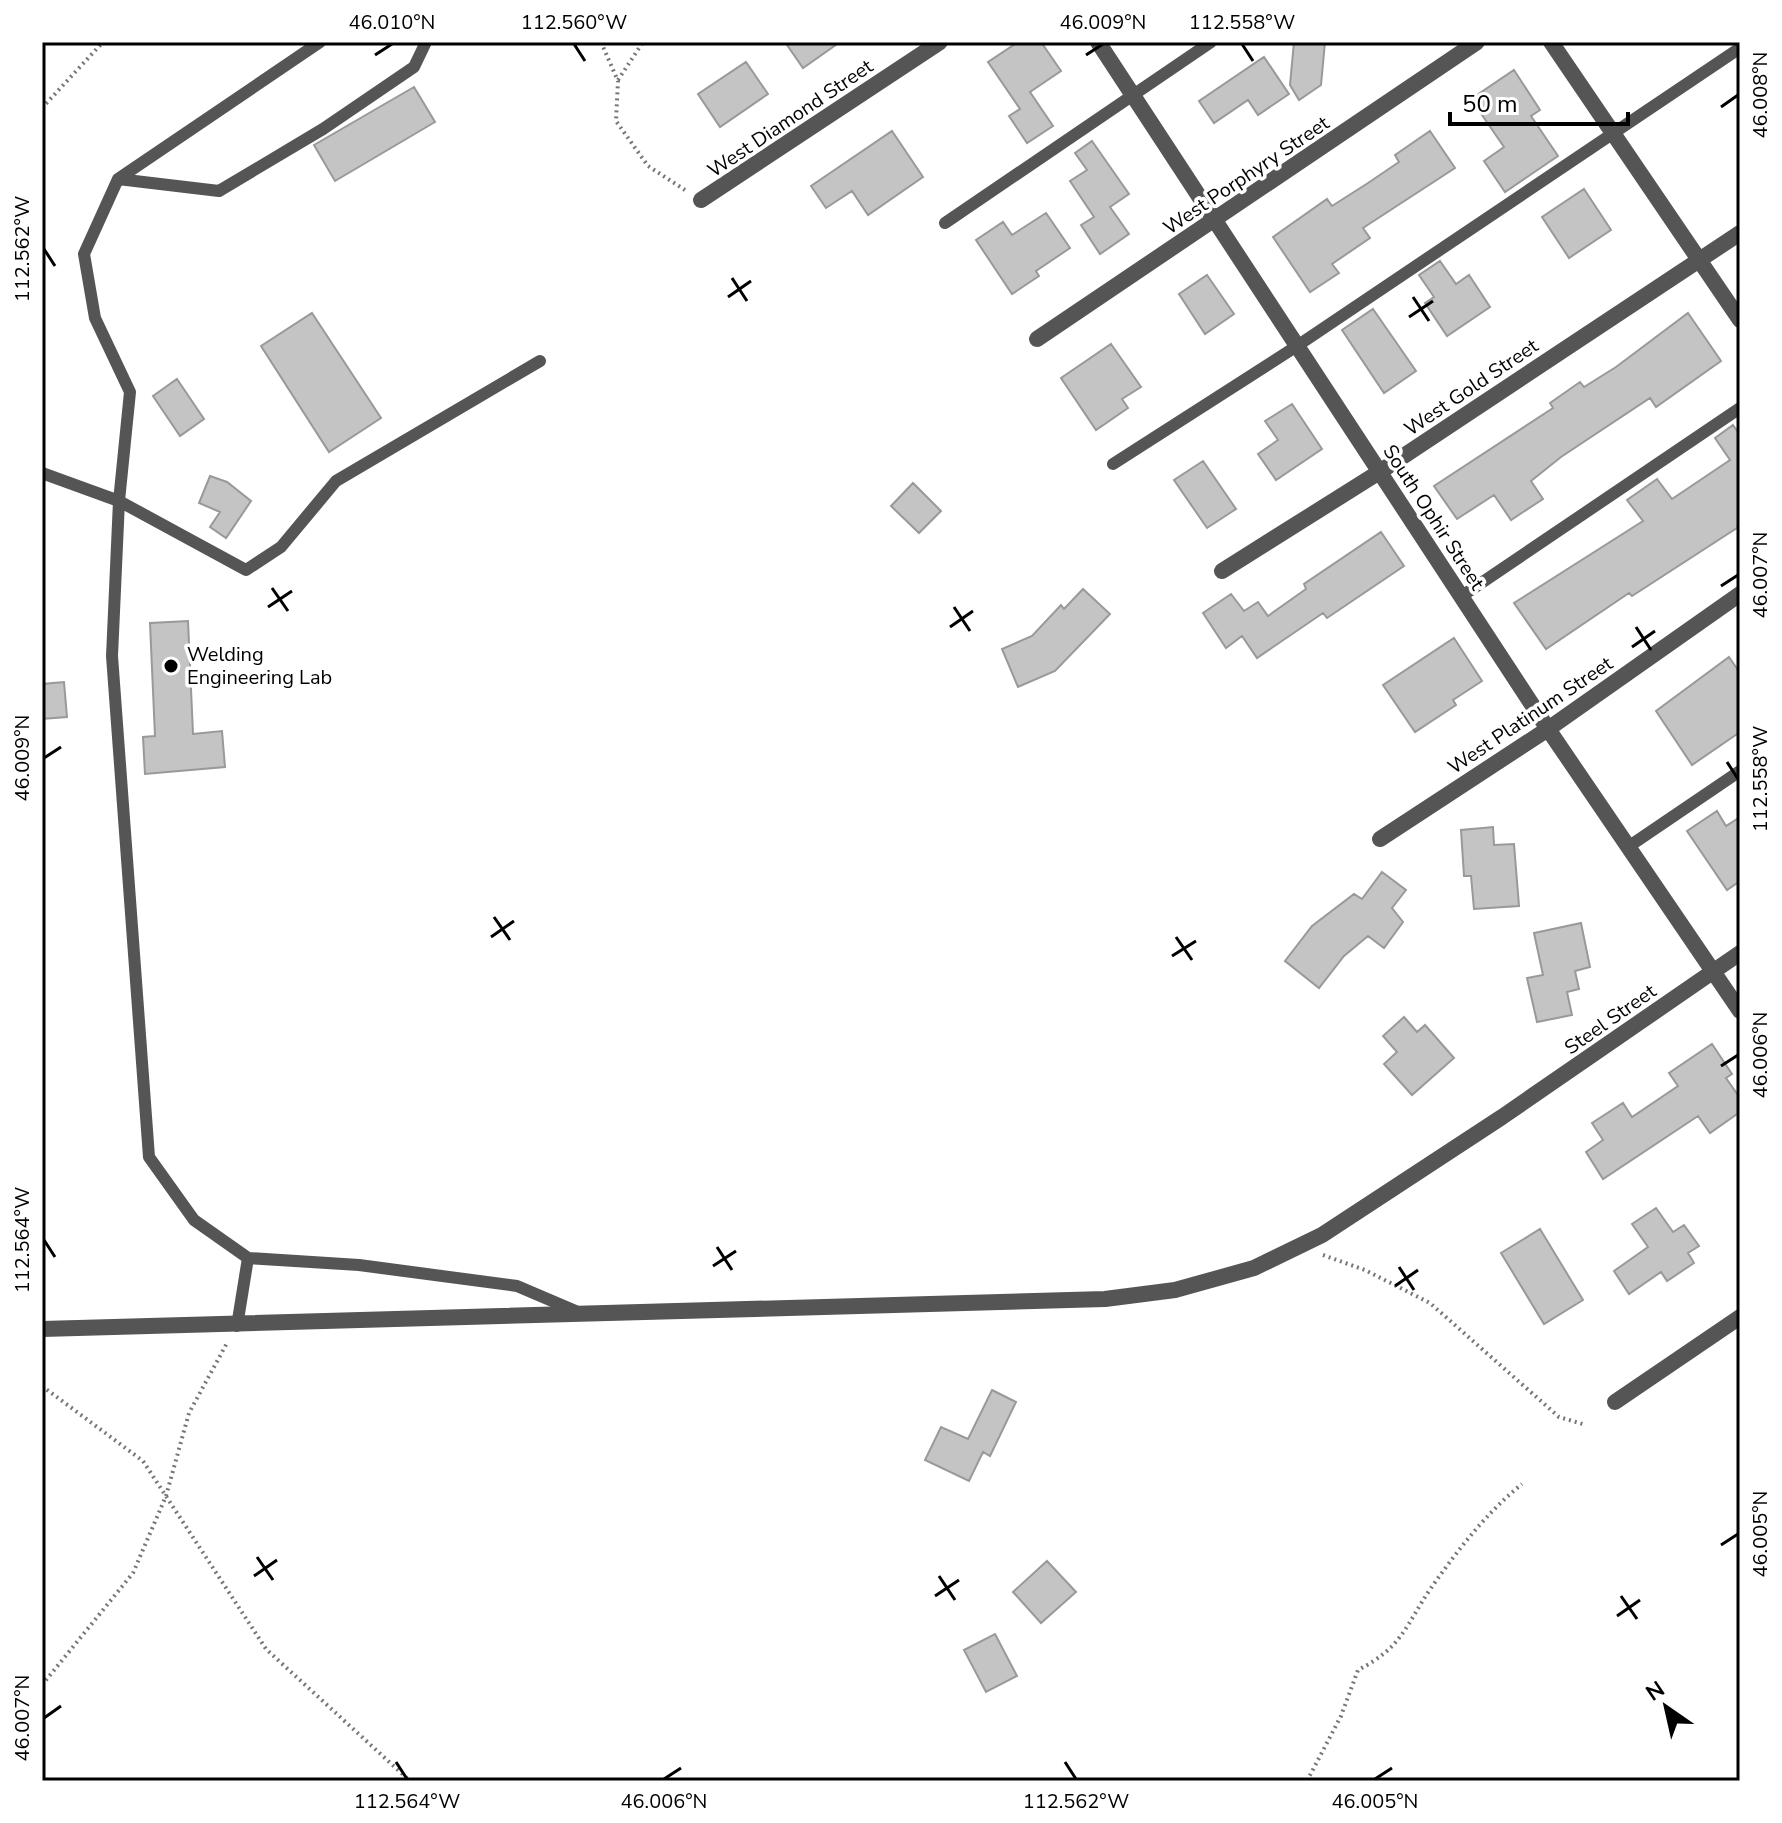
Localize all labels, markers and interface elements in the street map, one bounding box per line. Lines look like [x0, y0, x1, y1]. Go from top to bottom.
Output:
text: 46.010°N [349, 9, 435, 36]
text: 112.560°W [521, 9, 627, 36]
text: 46.009°N [1060, 9, 1146, 36]
text: 112.558°W [1189, 9, 1295, 36]
street label: West Diamond Street [702, 52, 879, 184]
text: 46.008°N [1747, 52, 1774, 138]
scale bar [1450, 76, 1628, 126]
text: 50 m [1462, 88, 1518, 120]
street label: West Porphyry Street [1158, 109, 1335, 241]
text: 112.562°W [9, 196, 36, 302]
street label: West Gold Street [1399, 332, 1544, 442]
street label: South Ophir Street [1377, 439, 1491, 596]
text: 46.007°N [1747, 532, 1774, 618]
place label: Welding Engineering Lab [187, 641, 332, 691]
street label: West Platinum Street [1443, 650, 1619, 781]
marker: Welding Engineering Lab [162, 657, 180, 675]
text: 46.009°N [9, 715, 36, 801]
text: 112.558°W [1747, 726, 1774, 832]
street label: Steel Street [1559, 977, 1662, 1061]
text: 46.006°N [1747, 1012, 1774, 1098]
text: 112.564°W [9, 1187, 36, 1293]
text: 46.005°N [1747, 1491, 1774, 1577]
north arrow [1626, 1667, 1706, 1747]
text: N [1640, 1674, 1671, 1708]
text: 46.007°N [9, 1675, 36, 1761]
text: 112.564°W [354, 1788, 460, 1815]
text: 46.006°N [621, 1788, 707, 1815]
text: 112.562°W [1023, 1788, 1129, 1815]
text: 46.005°N [1332, 1788, 1418, 1815]

